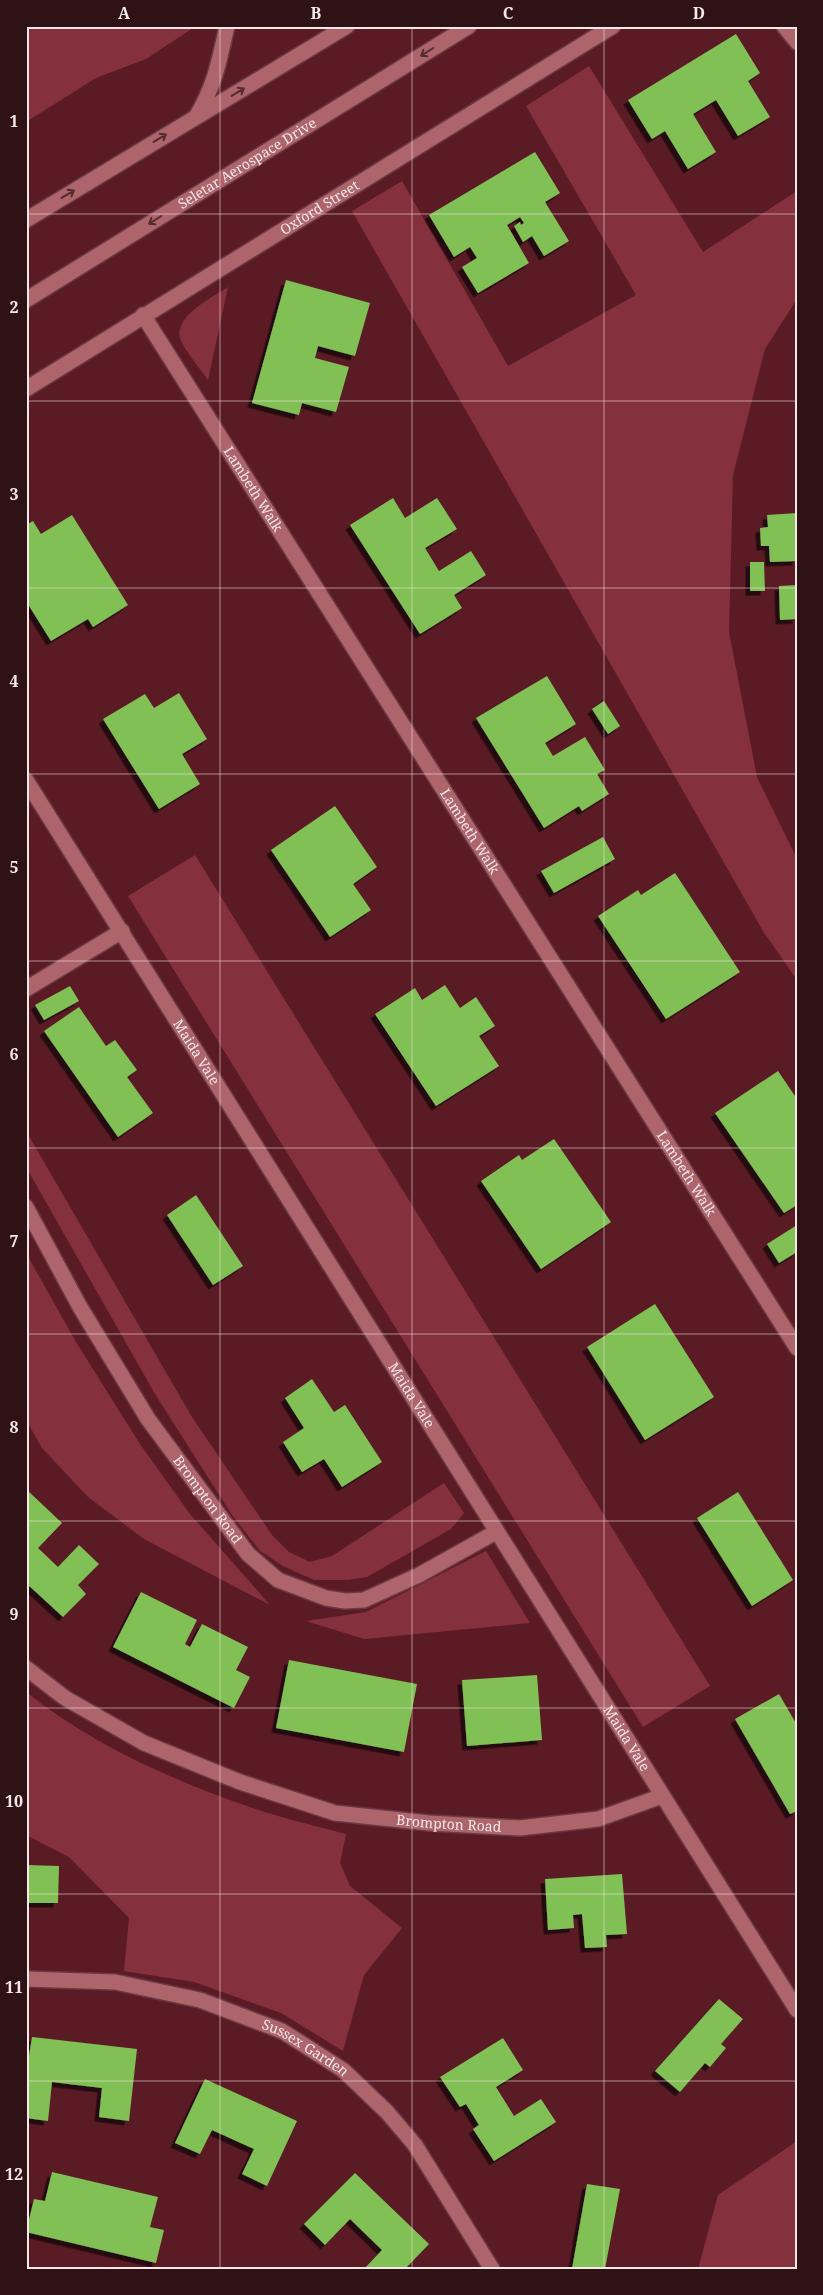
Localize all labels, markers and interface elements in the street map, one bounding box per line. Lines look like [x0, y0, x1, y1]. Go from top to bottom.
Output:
text: A [118, 2, 131, 24]
text: B [311, 2, 322, 24]
text: C [503, 2, 514, 24]
text: D [693, 2, 705, 24]
one-way arrow [421, 47, 435, 57]
one-way arrow [230, 86, 244, 96]
text: 1 [9, 110, 19, 132]
street label: Seletar Aerospace Drive [174, 113, 320, 213]
one-way arrow [153, 133, 167, 143]
street label: Oxford Street [276, 175, 362, 239]
one-way arrow [60, 189, 74, 199]
one-way arrow [148, 215, 162, 225]
text: 2 [9, 296, 19, 318]
street label: Lambeth Walk [219, 442, 288, 536]
text: 3 [9, 483, 19, 505]
text: 4 [9, 670, 19, 692]
street label: Lambeth Walk [436, 785, 505, 878]
text: 5 [9, 856, 19, 878]
street label: Maida Vale [169, 1015, 225, 1088]
text: 6 [9, 1043, 19, 1065]
street label: Lambeth Walk [653, 1127, 721, 1220]
text: 7 [9, 1230, 19, 1252]
street label: Maida Vale [384, 1358, 440, 1431]
text: 8 [9, 1416, 19, 1438]
street label: Brompton Road [169, 1451, 247, 1548]
text: 9 [9, 1603, 19, 1625]
street label: Maida Vale [599, 1702, 655, 1774]
text: 10 [5, 1790, 23, 1812]
street label: Brompton Road [395, 1810, 502, 1836]
text: 11 [5, 1976, 23, 1998]
street label: Sussex Garden [260, 2014, 354, 2080]
text: 12 [5, 2163, 23, 2185]

